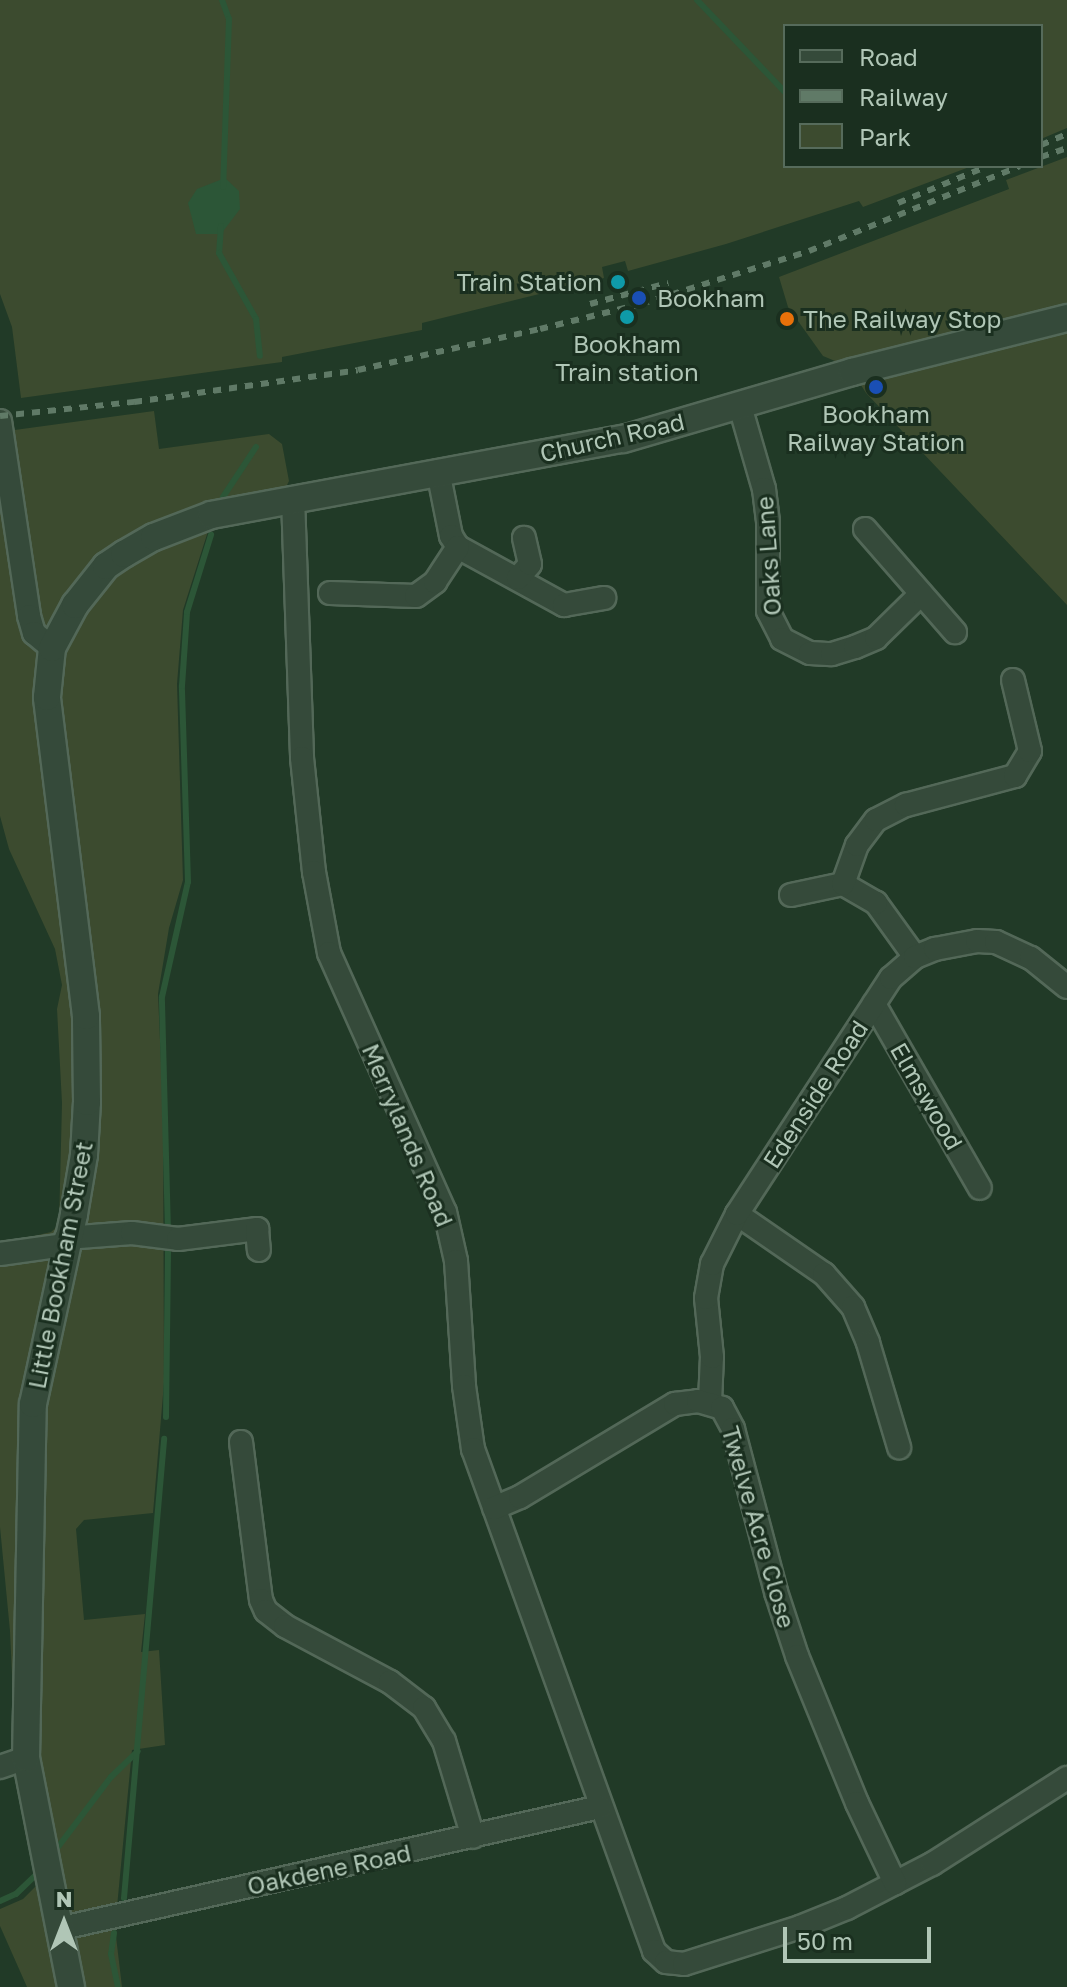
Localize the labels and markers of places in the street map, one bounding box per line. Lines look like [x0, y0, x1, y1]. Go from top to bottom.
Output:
place label: Train Station [456, 268, 602, 296]
marker: Train Station [609, 273, 627, 291]
place label: Bookham [657, 284, 765, 312]
marker: Bookham [628, 287, 650, 309]
place label: The Railway Stop [803, 305, 1001, 333]
marker: Bookham Train station [618, 308, 636, 326]
marker: The Railway Stop [778, 310, 796, 328]
place label: Bookham Train station [555, 330, 699, 386]
marker: Bookham Railway Station [867, 378, 885, 396]
place label: Bookham Railway Station [787, 400, 965, 456]

